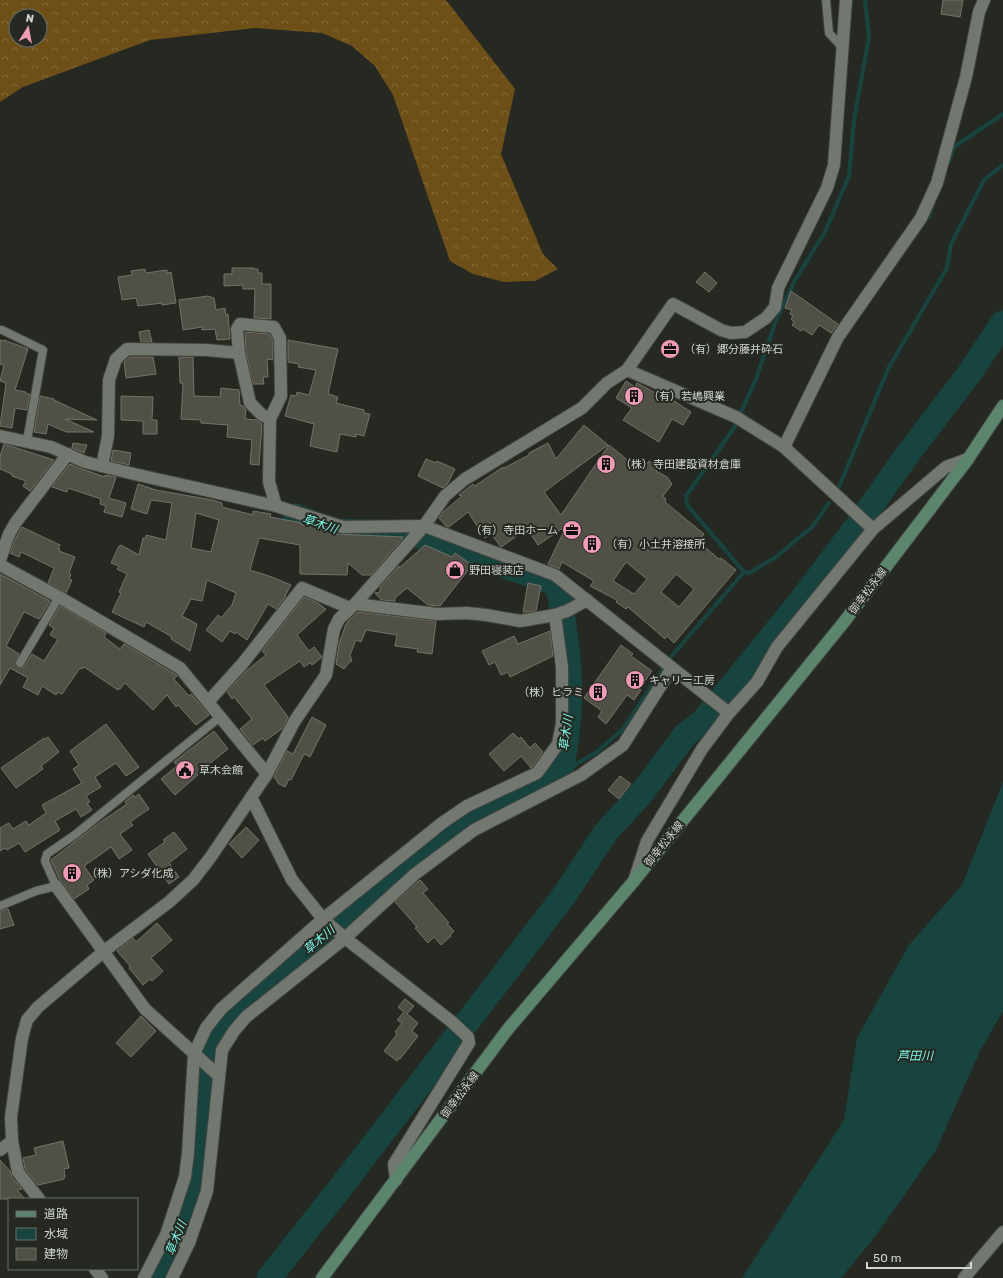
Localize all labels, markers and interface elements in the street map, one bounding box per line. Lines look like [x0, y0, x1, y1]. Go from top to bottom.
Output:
north arrow [8, 8, 48, 48]
text: N [25, 12, 35, 26]
office icon: （有）郷分藤井砕石 [659, 338, 681, 360]
place label: （有）郷分藤井砕石 [684, 343, 783, 356]
building icon: （有）若嶋興業 [623, 385, 645, 407]
place label: （有）若嶋興業 [648, 390, 725, 403]
building icon: （株）寺田建設資材倉庫 [595, 453, 617, 475]
place label: （株）寺田建設資材倉庫 [620, 458, 741, 471]
water label: 草木川 [301, 512, 341, 537]
office icon: （有）寺田ホーム [561, 519, 583, 541]
place label: （有）寺田ホーム [470, 524, 558, 537]
building icon: （有）小土井溶接所 [581, 533, 603, 555]
place label: （有）小土井溶接所 [606, 538, 706, 551]
shop icon: 野田寝装店 [444, 559, 466, 581]
place label: 野田寝装店 [469, 564, 524, 577]
street label: 御幸松永線 [846, 565, 890, 618]
building icon: キャリー工房 [624, 669, 646, 691]
place label: キャリー工房 [649, 674, 715, 687]
building icon: （株）ヒラミ [587, 681, 609, 703]
place label: （株）ヒラミ [518, 686, 584, 699]
water label: 草木川 [557, 712, 576, 752]
public building icon: 草木会館 [174, 759, 196, 781]
place label: 草木会館 [199, 764, 243, 777]
street label: 御幸松永線 [641, 819, 686, 870]
building icon: （株）アシダ化成 [61, 862, 83, 884]
place label: （株）アシダ化成 [86, 867, 174, 880]
water label: 草木川 [301, 922, 339, 957]
water label: 芦田川 [897, 1049, 935, 1063]
street label: 御幸松永線 [438, 1069, 482, 1122]
legend [8, 1198, 138, 1270]
text: 道路 [44, 1207, 68, 1221]
water label: 草木川 [163, 1217, 190, 1257]
text: 水域 [44, 1227, 68, 1241]
scale bar [867, 1244, 971, 1270]
text: 建物 [44, 1247, 68, 1261]
text: 50 m [873, 1251, 901, 1265]

